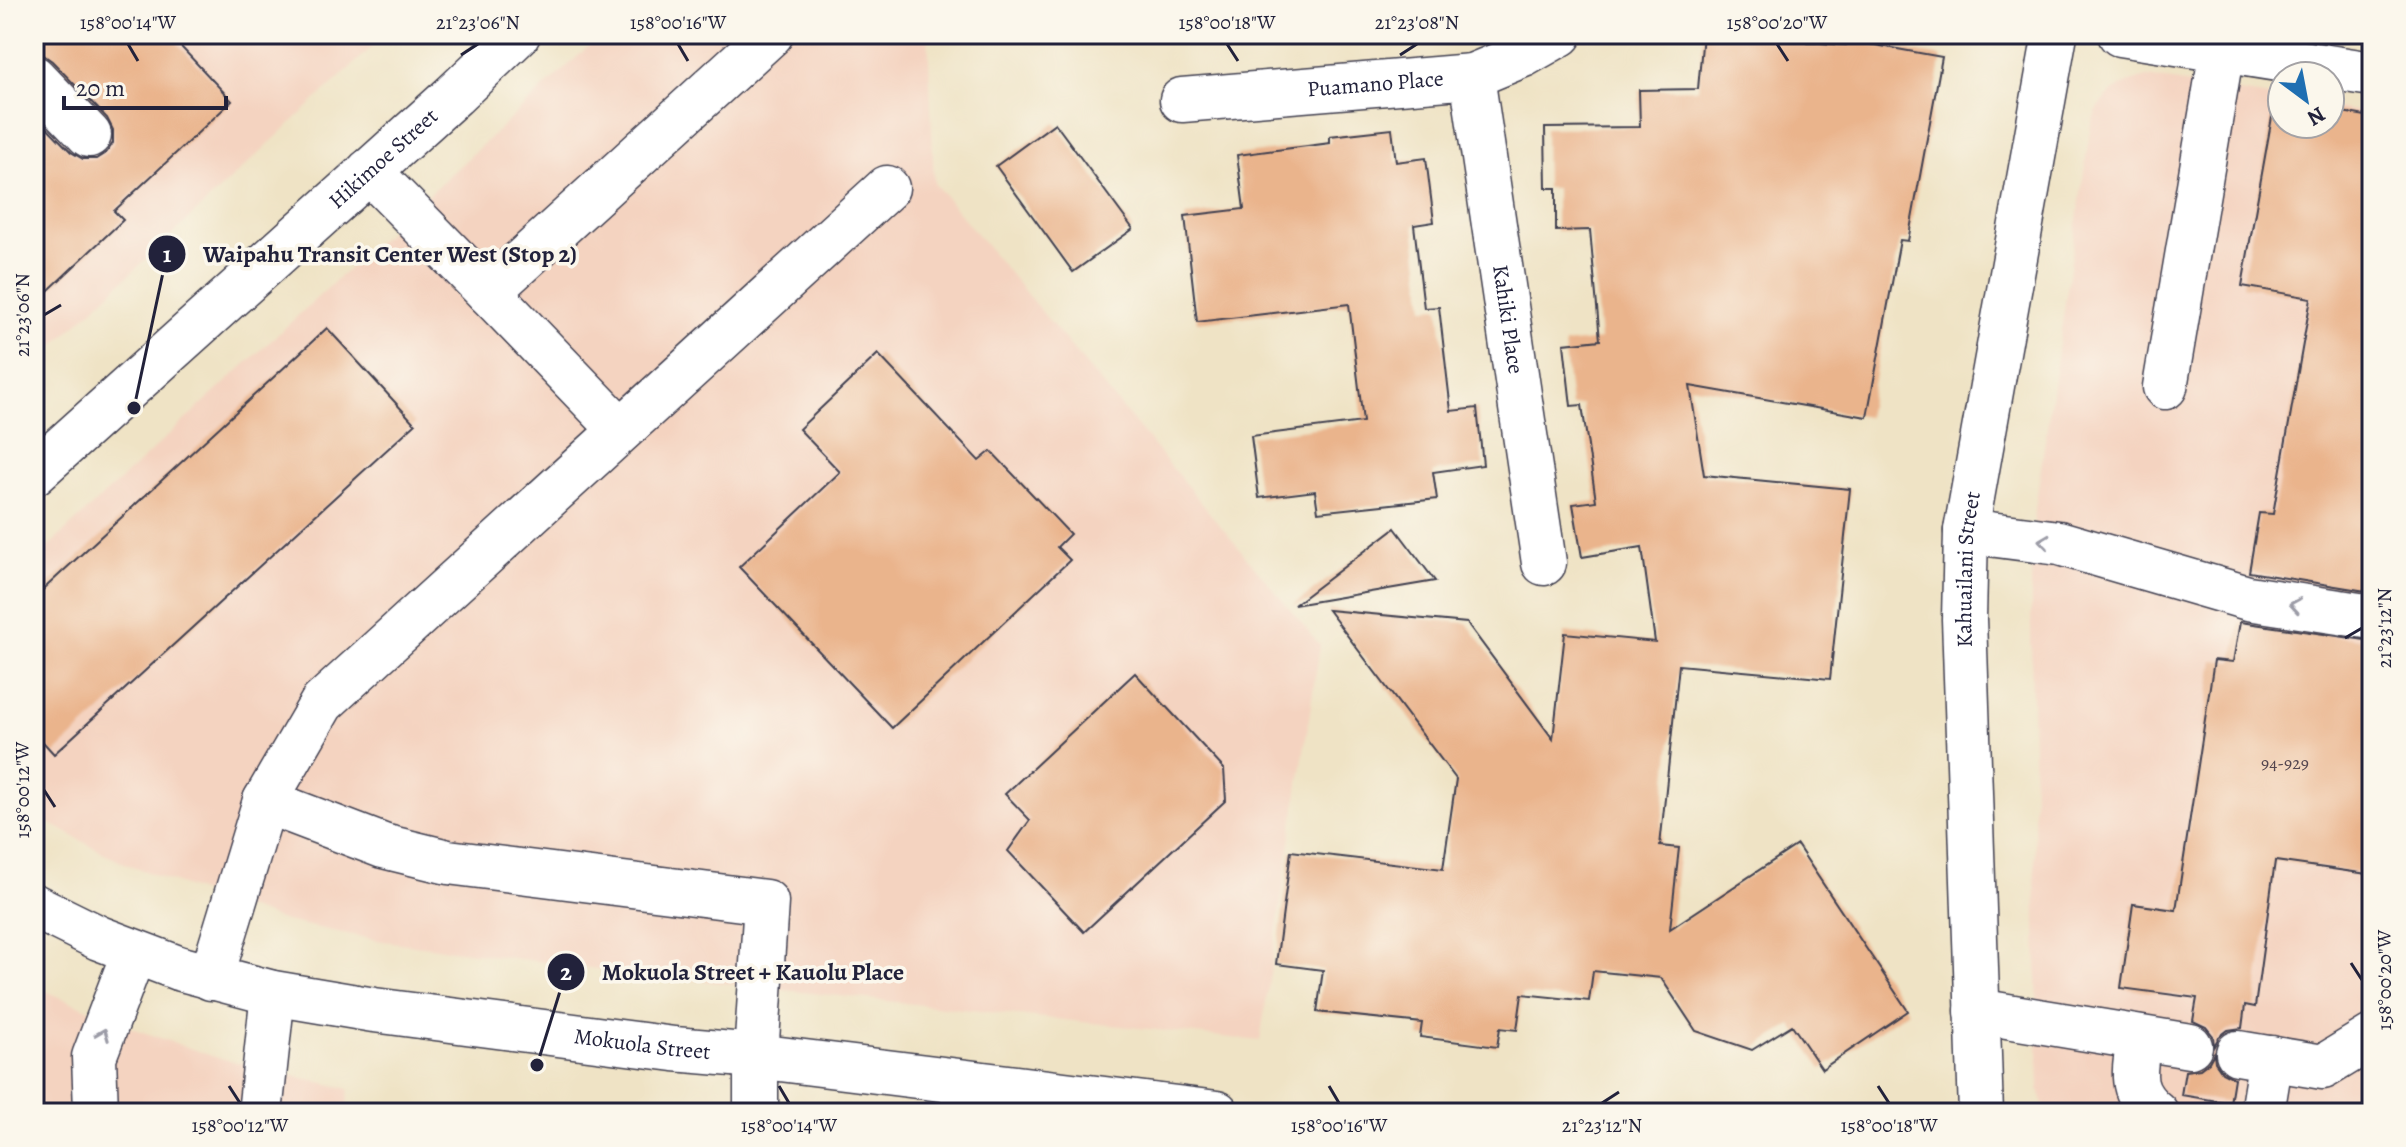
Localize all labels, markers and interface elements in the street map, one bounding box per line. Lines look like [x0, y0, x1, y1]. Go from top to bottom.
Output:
text: 158°00'14"W [80, 9, 177, 36]
text: 21°23'06"N [436, 9, 520, 36]
text: 158°00'16"W [630, 9, 727, 36]
text: 158°00'18"W [1178, 9, 1276, 36]
text: 21°23'08"N [1375, 9, 1459, 36]
text: 158°00'20"W [1727, 9, 1828, 36]
scale bar [64, 60, 226, 110]
north arrow [2266, 60, 2346, 140]
street label: Puamano Place [1306, 63, 1445, 105]
text: 20 m [76, 72, 125, 104]
text: N [2301, 99, 2331, 133]
street label: Hikimoe Street [322, 101, 444, 216]
callout: Waipahu Transit Center West (Stop 2) [147, 230, 593, 278]
text: 1 [163, 238, 172, 270]
text: Waipahu Transit Center West (Stop 2) [202, 238, 577, 270]
street label: Kahiki Place [1485, 263, 1531, 376]
text: 21°23'06"N [9, 273, 36, 357]
street label: Kahuailani Street [1949, 489, 1988, 648]
one-way arrow [2037, 532, 2050, 549]
text: 21°23'12"N [2371, 588, 2398, 668]
one-way arrow [2288, 597, 2302, 614]
text: 158°00'12"W [9, 741, 36, 838]
house number: 94-929 [2261, 751, 2309, 775]
text: 158°00'20"W [2371, 929, 2398, 1030]
callout: Mokuola Street + Kauolu Place [546, 948, 920, 996]
text: 2 [560, 956, 572, 988]
text: Mokuola Street + Kauolu Place [602, 956, 904, 988]
street label: Mokuola Street [572, 1021, 712, 1067]
one-way arrow [93, 1028, 110, 1042]
text: 158°00'12"W [192, 1112, 289, 1139]
text: 158°00'14"W [741, 1112, 838, 1139]
text: 158°00'16"W [1291, 1112, 1388, 1139]
text: 21°23'12"N [1562, 1112, 1642, 1139]
text: 158°00'18"W [1840, 1112, 1938, 1139]

